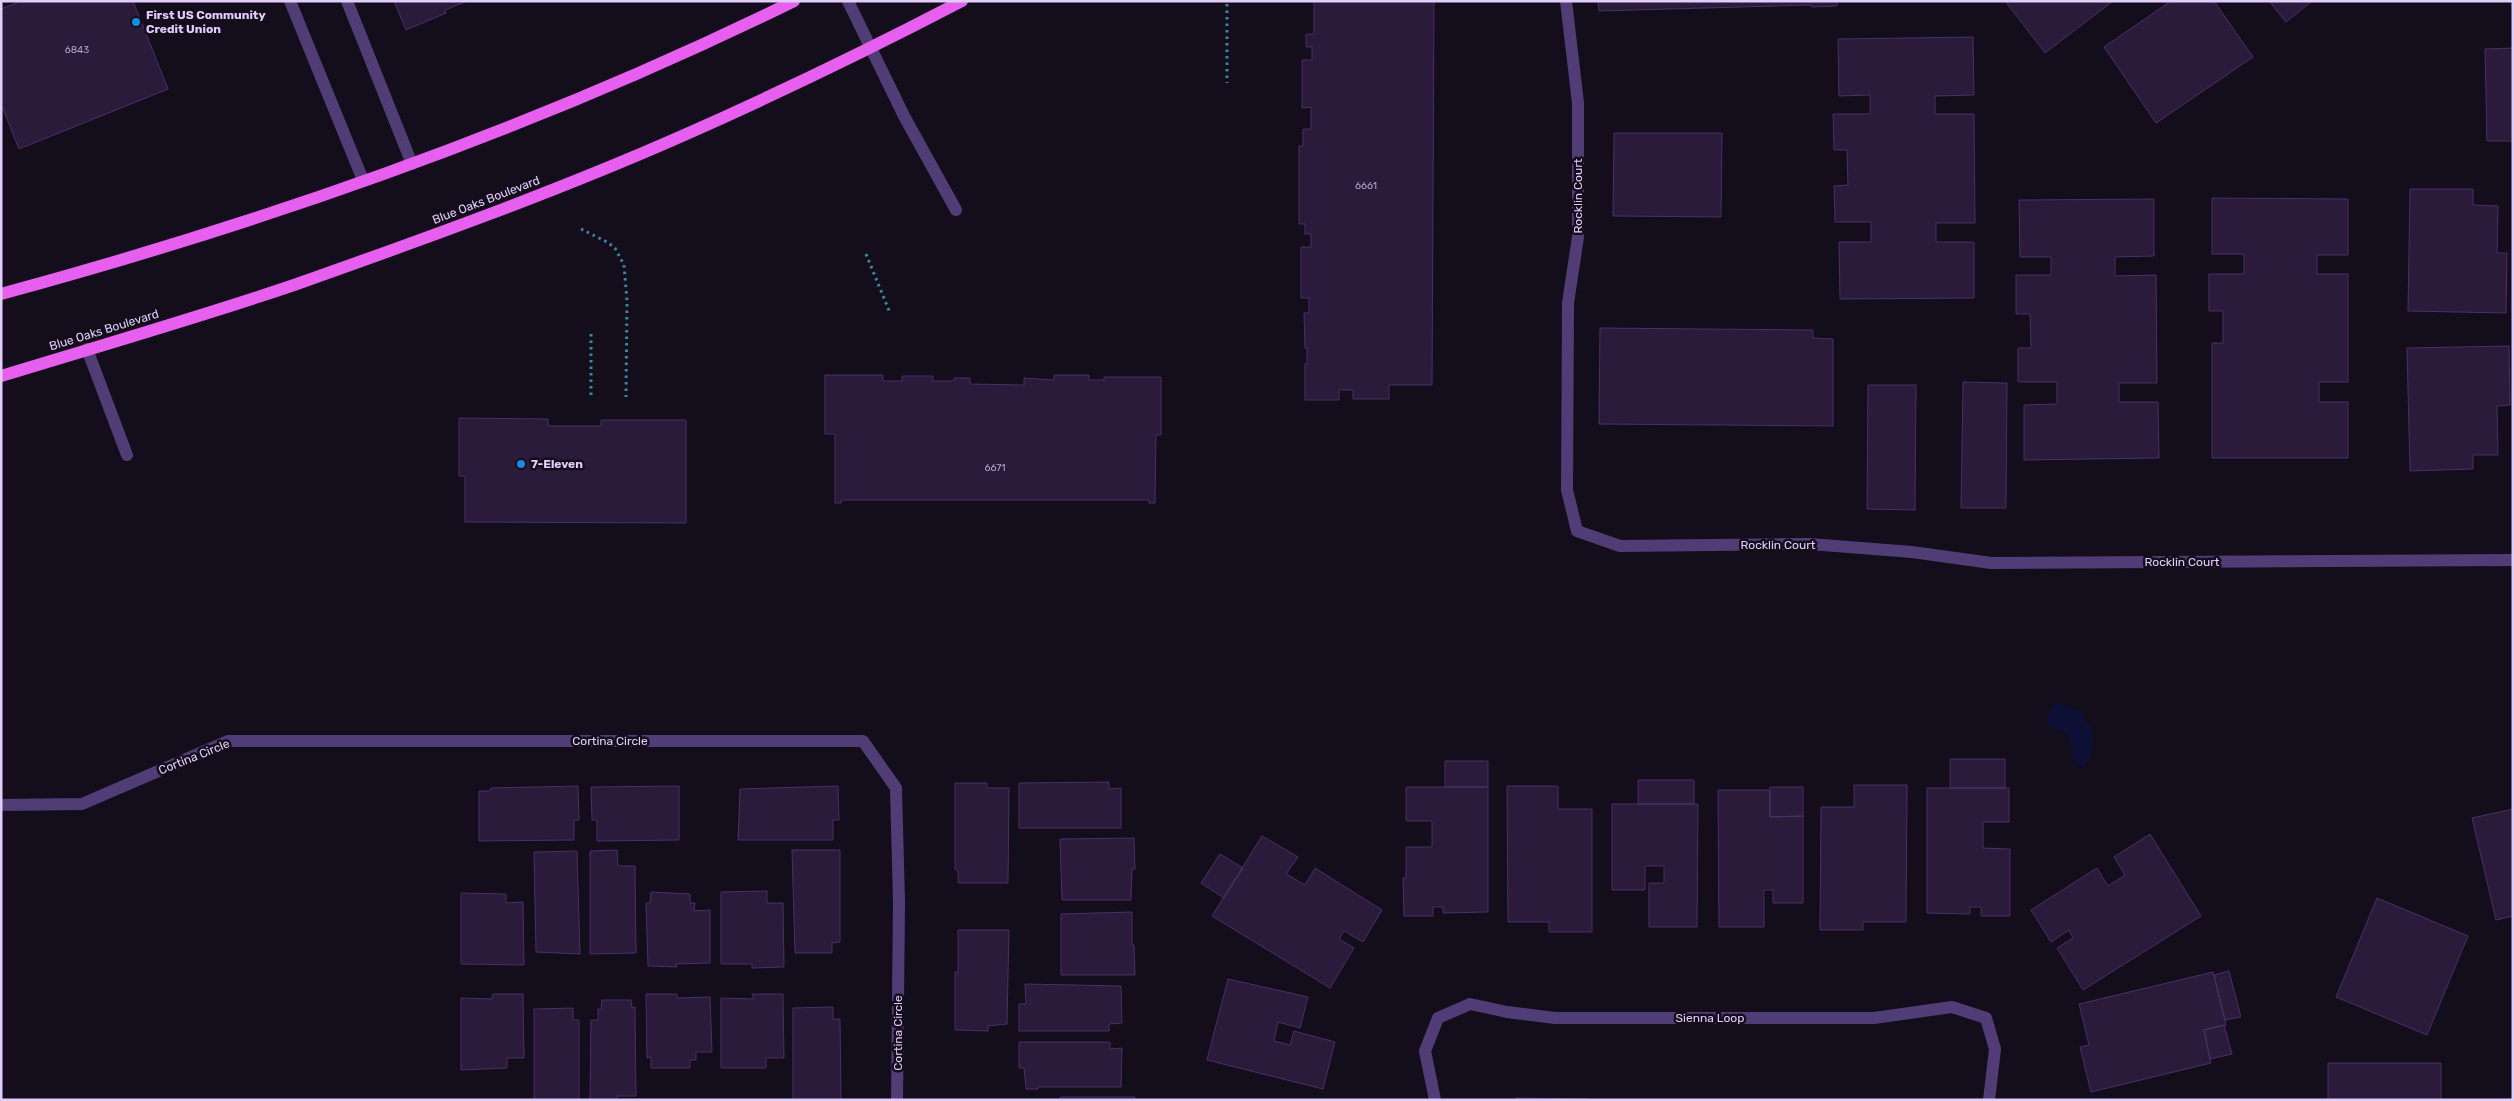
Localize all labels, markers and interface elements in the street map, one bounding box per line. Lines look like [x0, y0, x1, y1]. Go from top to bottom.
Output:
place label: First US Community Credit Union [146, 8, 266, 36]
marker: First US Community Credit Union [130, 16, 142, 28]
house number: 6843 [65, 44, 89, 56]
street label: Rocklin Court [1571, 158, 1585, 233]
street label: Blue Oaks Boulevard [430, 173, 542, 227]
house number: 6661 [1355, 180, 1377, 192]
street label: Blue Oaks Boulevard [48, 307, 160, 353]
place label: 7-Eleven [531, 457, 583, 471]
marker: 7-Eleven [515, 458, 527, 470]
house number: 6671 [984, 462, 1006, 474]
street label: Rocklin Court [1741, 538, 1816, 552]
street label: Rocklin Court [2145, 555, 2220, 569]
street label: Cortina Circle [572, 734, 648, 748]
street label: Cortina Circle [156, 736, 232, 778]
street label: Cortina Circle [891, 995, 905, 1071]
street label: Sienna Loop [1676, 1011, 1744, 1025]

